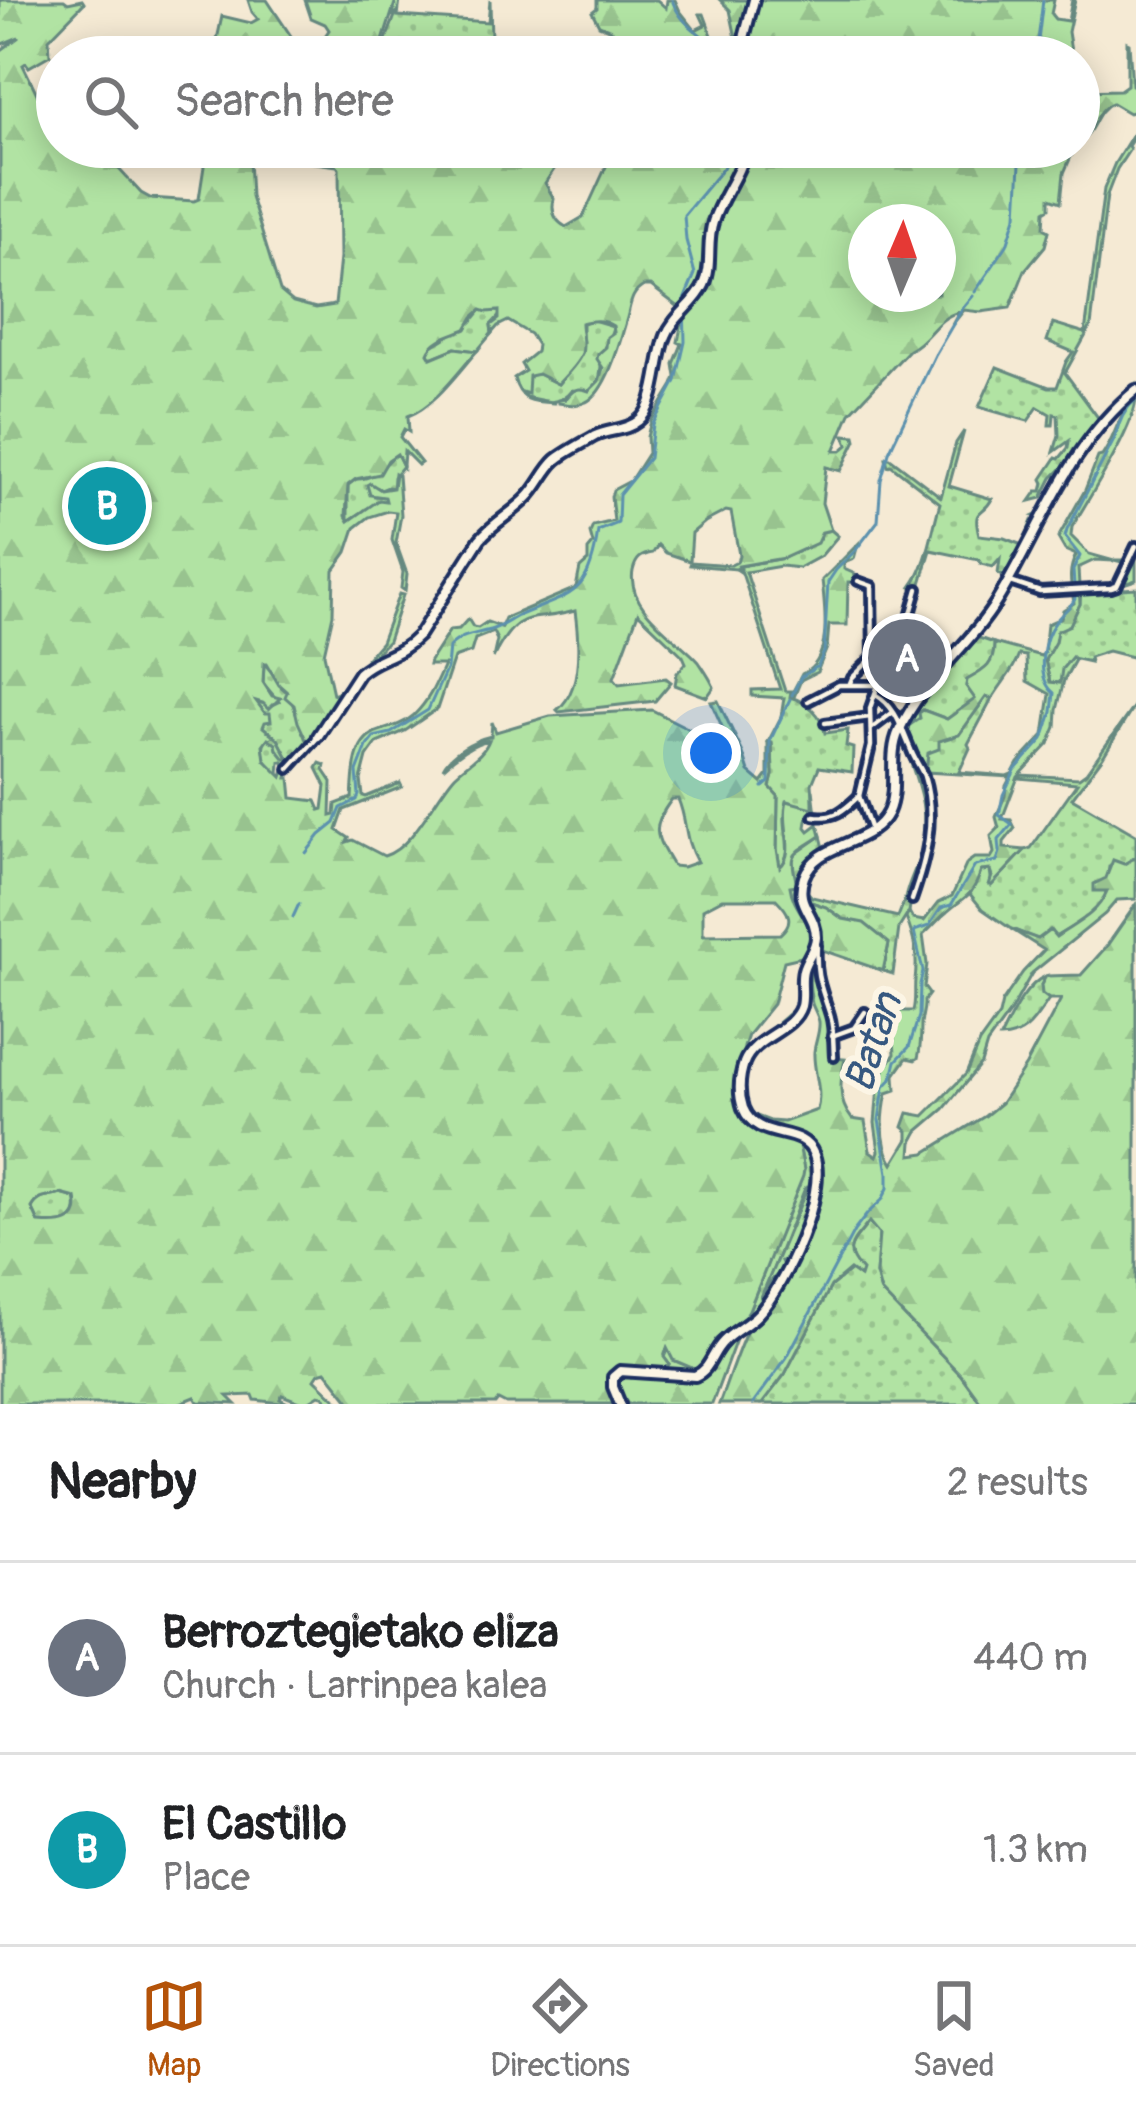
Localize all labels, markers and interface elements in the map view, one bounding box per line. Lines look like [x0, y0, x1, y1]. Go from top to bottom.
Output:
search box [36, 36, 1100, 168]
icon: search [78, 69, 144, 135]
text: Search here [174, 74, 394, 130]
north arrow [848, 204, 956, 312]
pin: B [68, 461, 146, 551]
pin: A [868, 613, 946, 703]
your location [681, 723, 741, 783]
water label: Batan [834, 984, 915, 1099]
text: Nearby [48, 1450, 196, 1514]
text: 2 results [947, 1458, 1088, 1507]
text: Berroztegietako eliza [162, 1605, 559, 1661]
text: A [74, 1633, 100, 1682]
text: 440 m [973, 1633, 1088, 1682]
text: Church · Larrinpea kalea [162, 1661, 547, 1710]
text: El Castillo [162, 1797, 346, 1853]
text: B [76, 1825, 98, 1874]
text: 1.3 km [983, 1825, 1088, 1874]
text: Place [162, 1853, 250, 1902]
tab: Map [141, 1973, 207, 2086]
tab: Directions [490, 1973, 630, 2086]
tab: Saved [913, 1973, 995, 2086]

